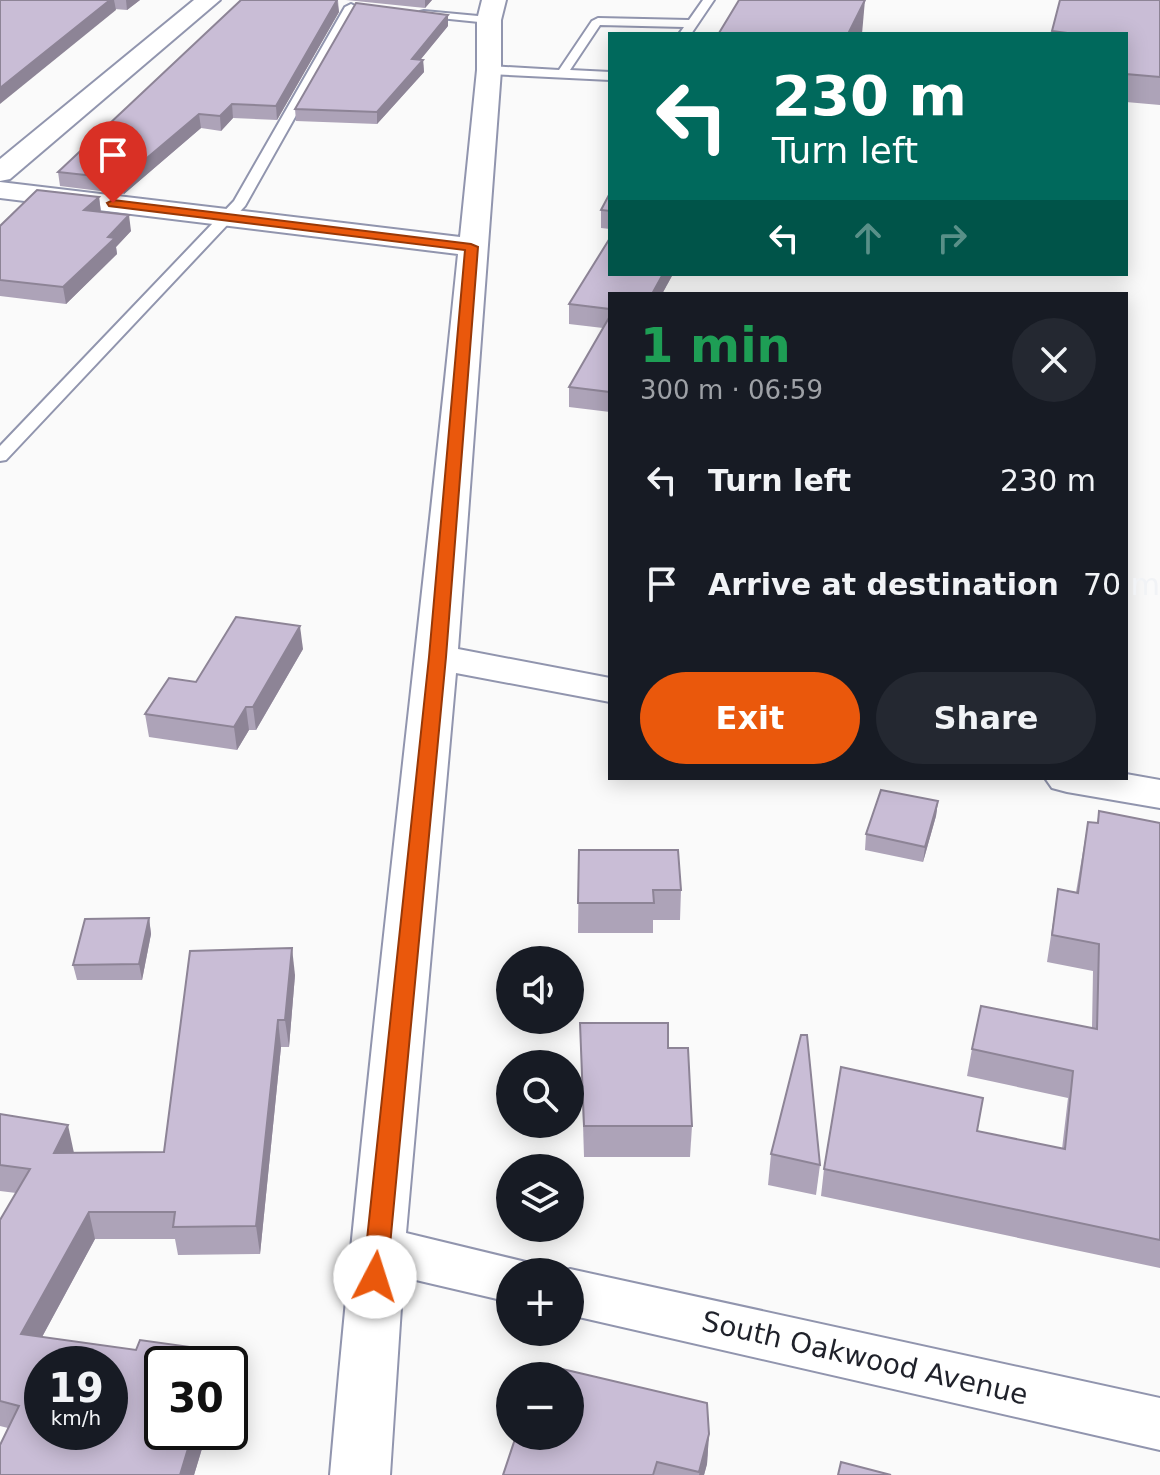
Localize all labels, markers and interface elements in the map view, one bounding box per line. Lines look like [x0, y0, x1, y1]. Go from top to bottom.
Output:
text: 230 m [772, 63, 967, 128]
icon: left [640, 64, 744, 168]
pin [79, 121, 147, 203]
text: Turn left [772, 130, 918, 171]
icon: arrive [91, 133, 135, 177]
icon: left [762, 216, 806, 260]
icon: ahead [846, 216, 890, 260]
icon: right [930, 216, 974, 260]
text: 1 min [640, 317, 791, 373]
button: close [1012, 318, 1096, 402]
text: 300 m · 06:59 [640, 375, 823, 405]
icon: left [640, 458, 684, 502]
text: Turn left [708, 463, 851, 498]
text: 230 m [1000, 463, 1096, 498]
icon: arrive [640, 562, 684, 606]
text: Arrive at destination [708, 567, 1059, 602]
text: 70 m [1083, 567, 1160, 602]
button: Exit [640, 672, 860, 764]
button: Share [876, 672, 1096, 764]
map controls [496, 946, 584, 1450]
button: sound [496, 946, 584, 1034]
button: search [496, 1050, 584, 1138]
button: layers [496, 1154, 584, 1242]
position arrow [333, 1235, 417, 1319]
button: + [496, 1258, 584, 1346]
street label: South Oakwood Avenue [699, 1304, 1031, 1412]
speed limit sign: 30 [144, 1346, 248, 1450]
button: − [496, 1362, 584, 1450]
text: 19 [48, 1365, 104, 1411]
text: km/h [51, 1406, 101, 1430]

